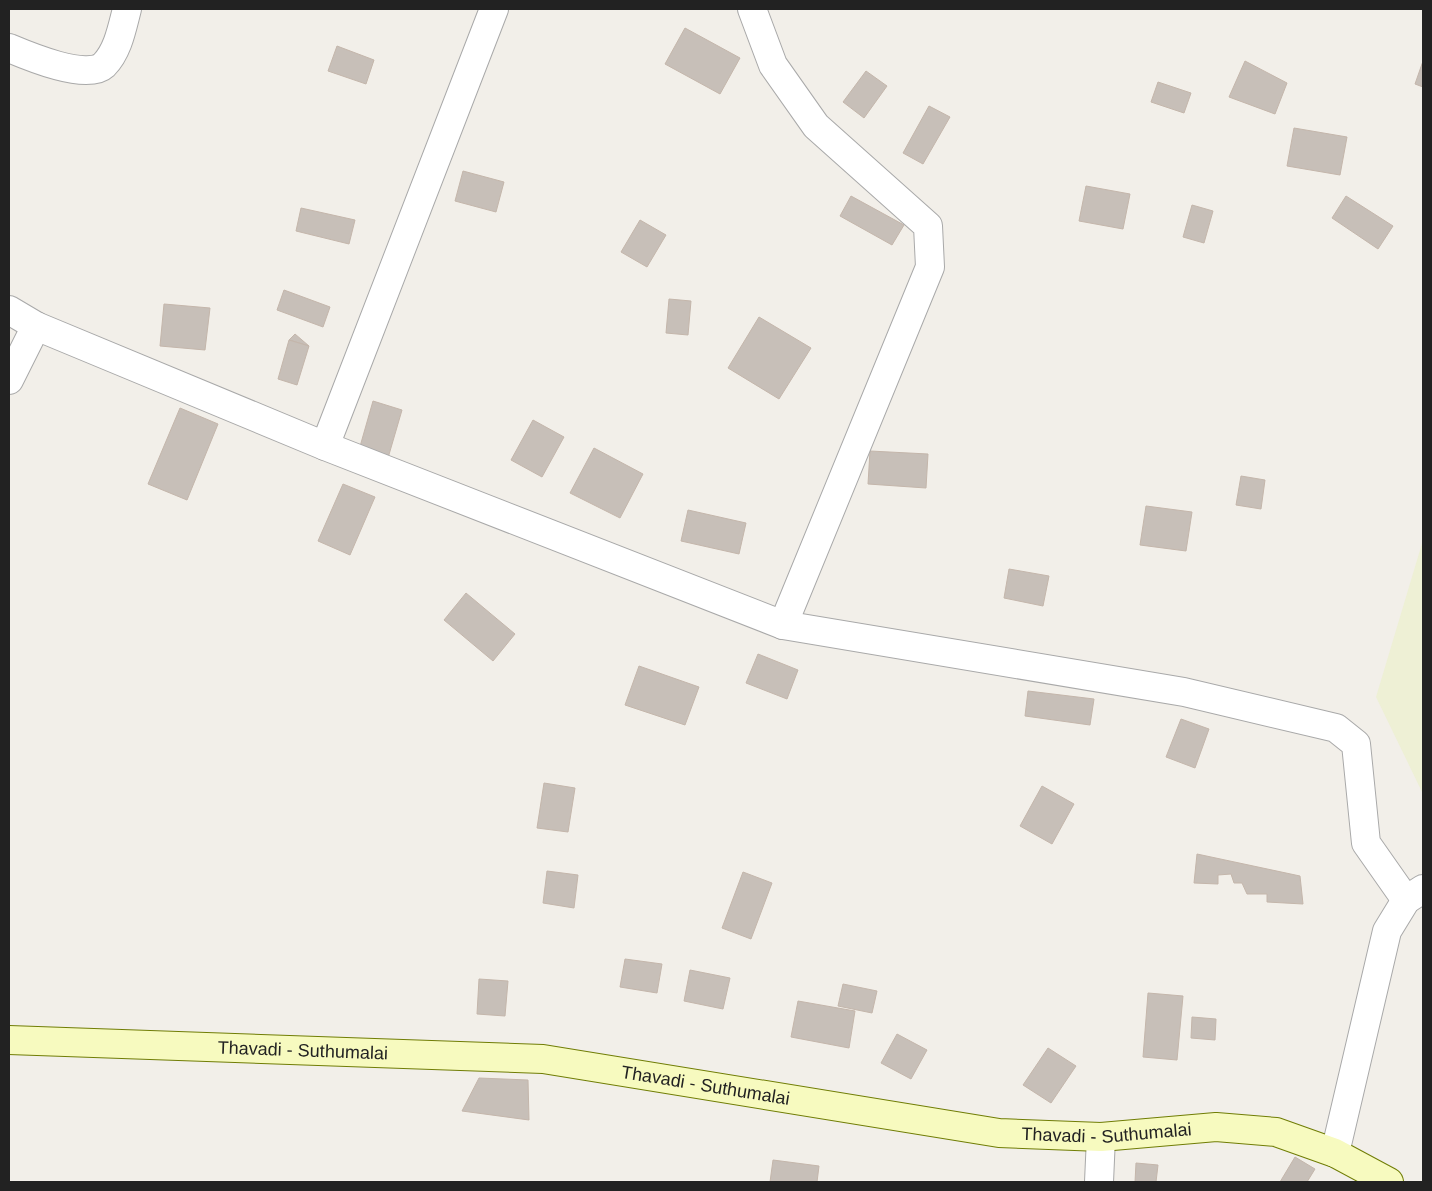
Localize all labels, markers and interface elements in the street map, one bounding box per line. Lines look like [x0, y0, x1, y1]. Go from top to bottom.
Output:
street label: Thavadi - Suthumalai [217, 1037, 388, 1063]
street label: Thavadi - Suthumalai [620, 1062, 791, 1109]
street label: Thavadi - Suthumalai [1021, 1119, 1192, 1147]

